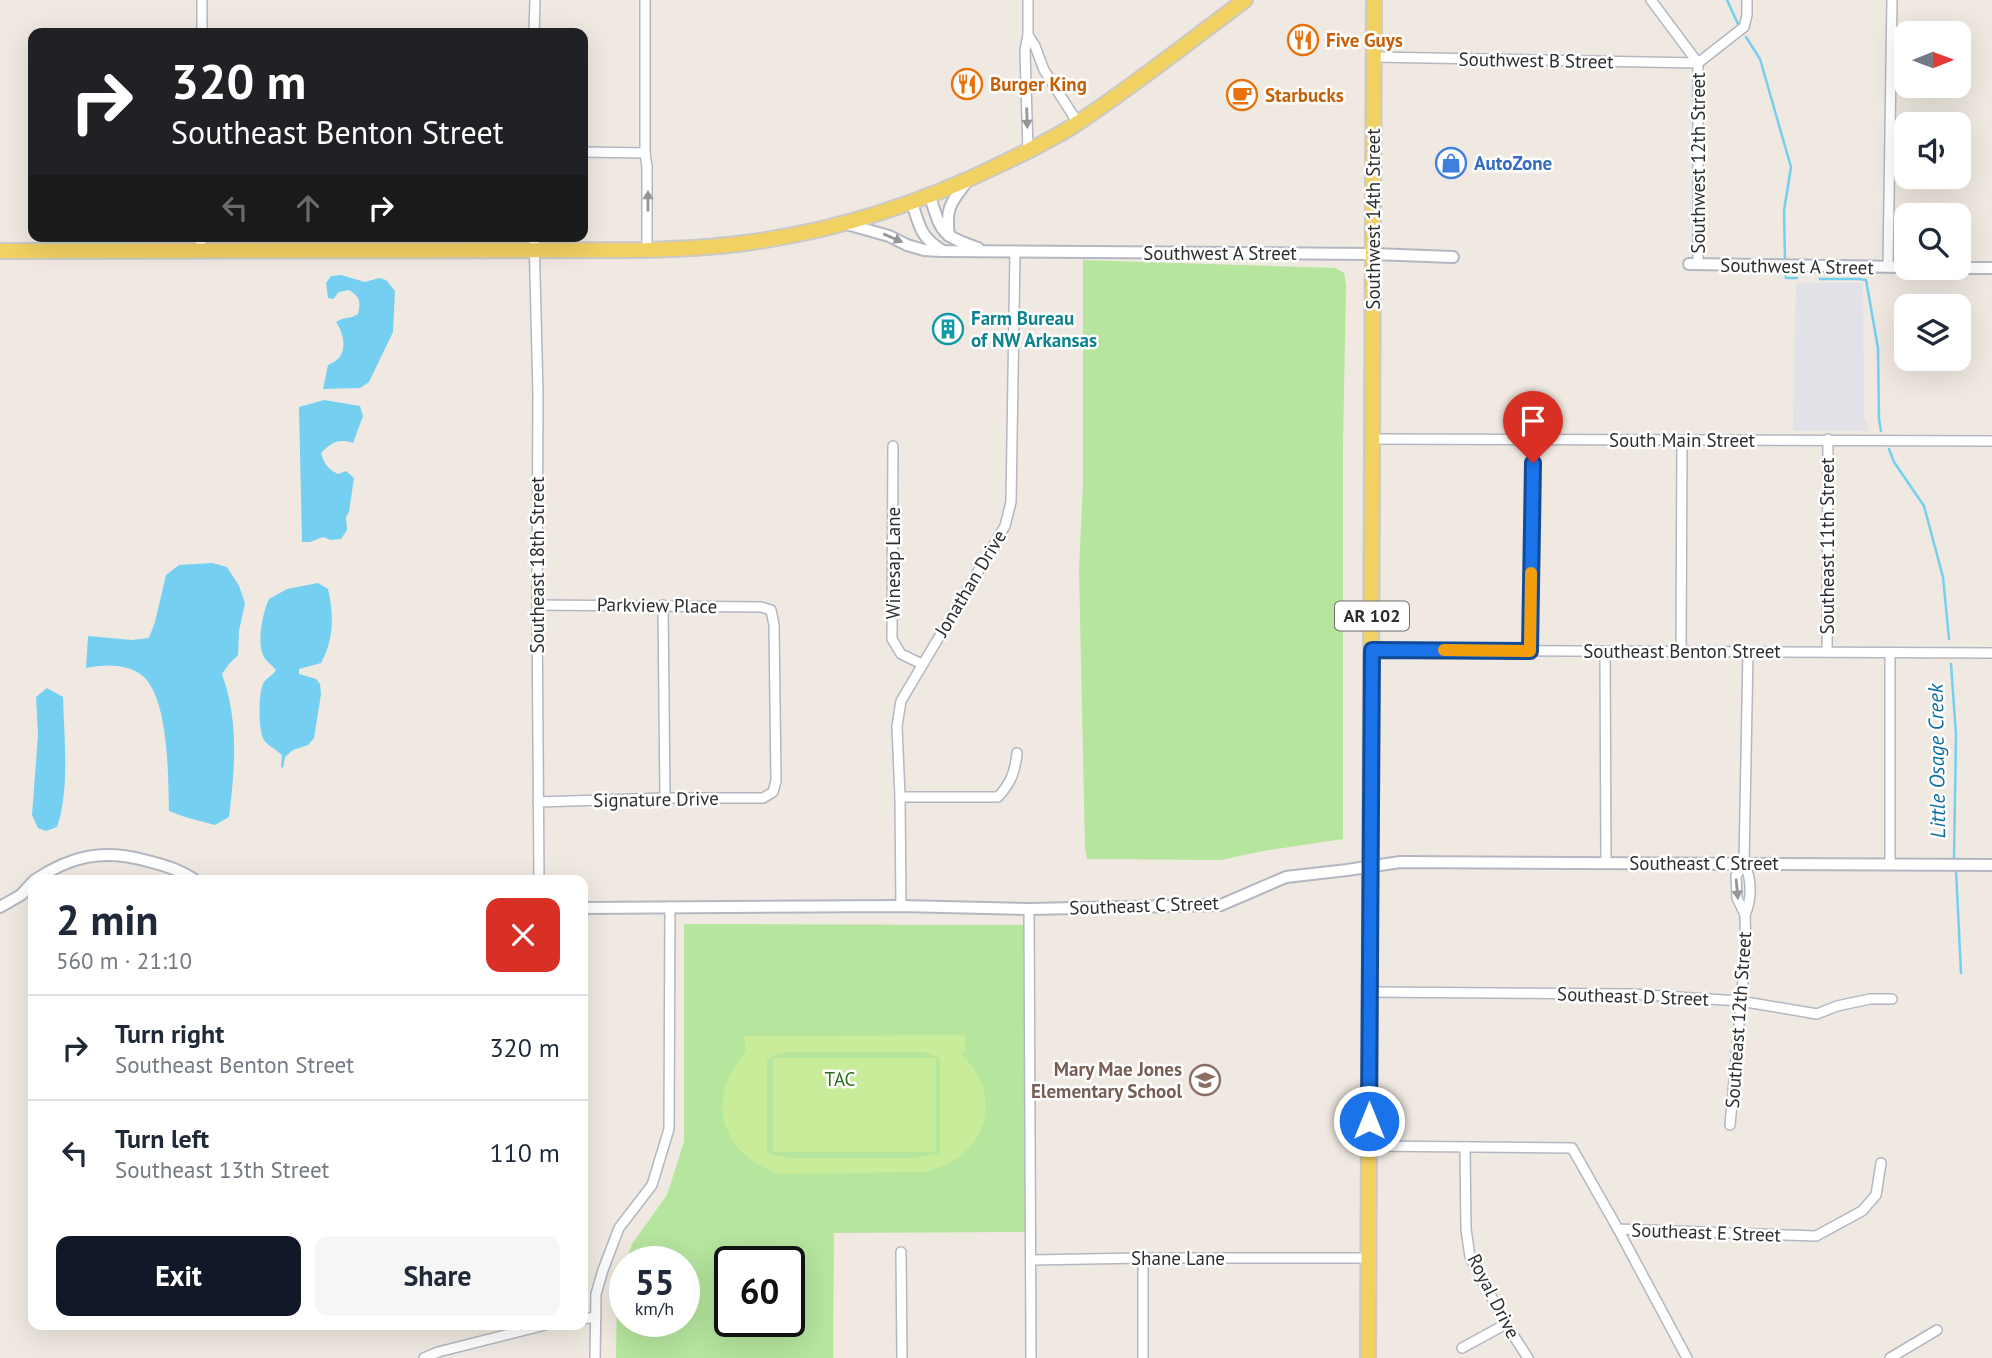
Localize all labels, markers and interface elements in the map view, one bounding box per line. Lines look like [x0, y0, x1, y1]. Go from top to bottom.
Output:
north arrow [1894, 21, 1970, 98]
map controls [1894, 21, 1971, 371]
restaurant icon: Five Guys [1286, 23, 1320, 57]
place label: Five Guys [1326, 28, 1403, 52]
street label: Southwest B Street [1458, 47, 1614, 73]
text: 320 m [171, 49, 306, 113]
icon: right [56, 56, 147, 147]
restaurant icon: Burger King [950, 67, 984, 101]
place label: Burger King [990, 72, 1087, 96]
street label: Southwest 12th Street [1686, 72, 1710, 254]
cafe icon: Starbucks [1225, 78, 1259, 112]
place label: Starbucks [1265, 83, 1344, 107]
one-way arrow [1022, 107, 1033, 129]
text: Southeast Benton Street [171, 111, 504, 153]
button: sound [1894, 112, 1971, 189]
street label: Southwest 14th Street [1361, 128, 1385, 310]
shop icon: AutoZone [1434, 146, 1468, 180]
place label: AutoZone [1474, 151, 1552, 175]
icon: left [216, 189, 254, 227]
icon: ahead [289, 189, 327, 227]
icon: right [362, 189, 400, 227]
one-way arrow [642, 190, 654, 212]
button: search [1894, 203, 1971, 280]
one-way arrow [883, 233, 904, 244]
street label: Southwest A Street [1143, 241, 1297, 265]
street label: Southwest A Street [1720, 253, 1875, 279]
button: layers [1894, 294, 1971, 371]
place label: Farm Bureau of NW Arkansas [971, 306, 1097, 352]
building icon: Farm Bureau of NW Arkansas [931, 312, 965, 346]
pin [1503, 391, 1563, 463]
icon: arrive [1514, 402, 1552, 440]
street label: South Main Street [1609, 428, 1756, 452]
street label: Southeast 11th Street [1815, 457, 1839, 635]
street label: Southeast 18th Street [525, 476, 549, 654]
street label: Winesap Lane [881, 507, 905, 619]
street label: Jonathan Drive [928, 525, 1011, 641]
street label: Parkview Place [597, 592, 717, 618]
road number: AR 102 [1335, 602, 1409, 630]
street label: Southeast Benton Street [1583, 639, 1781, 663]
water label: Little Osage Creek [1922, 682, 1951, 839]
street label: Signature Drive [593, 786, 719, 812]
street label: Southeast C Street [1629, 851, 1779, 875]
one-way arrow [1732, 878, 1743, 900]
street label: Southeast C Street [1069, 890, 1220, 920]
text: 2 min [56, 892, 158, 947]
button: close [486, 898, 560, 972]
street label: Southeast 12th Street [1720, 930, 1756, 1109]
text: 560 m · 21:10 [56, 946, 192, 975]
street label: Southeast D Street [1557, 981, 1710, 1011]
text: Turn right [115, 1017, 224, 1050]
icon: right [56, 1029, 94, 1067]
text: 320 m [489, 1031, 560, 1064]
text: Southeast Benton Street [115, 1050, 354, 1079]
place label: Mary Mae Jones Elementary School [1031, 1057, 1182, 1103]
school or university icon: Mary Mae Jones Elementary School [1188, 1063, 1222, 1097]
park label: TAC [825, 1067, 856, 1091]
position arrow [1332, 1084, 1406, 1158]
text: Turn left [115, 1122, 209, 1155]
icon: left [56, 1134, 94, 1172]
text: 110 m [489, 1136, 560, 1169]
text: Southeast 13th Street [115, 1155, 329, 1184]
street label: Southeast E Street [1631, 1217, 1782, 1247]
button: Exit [56, 1236, 301, 1316]
button: Share [315, 1236, 560, 1316]
speed limit sign: 60 [714, 1246, 805, 1337]
street label: Shane Lane [1131, 1246, 1225, 1270]
street label: Royal Drive [1462, 1250, 1526, 1342]
text: 55 [635, 1259, 674, 1305]
text: km/h [635, 1297, 674, 1320]

